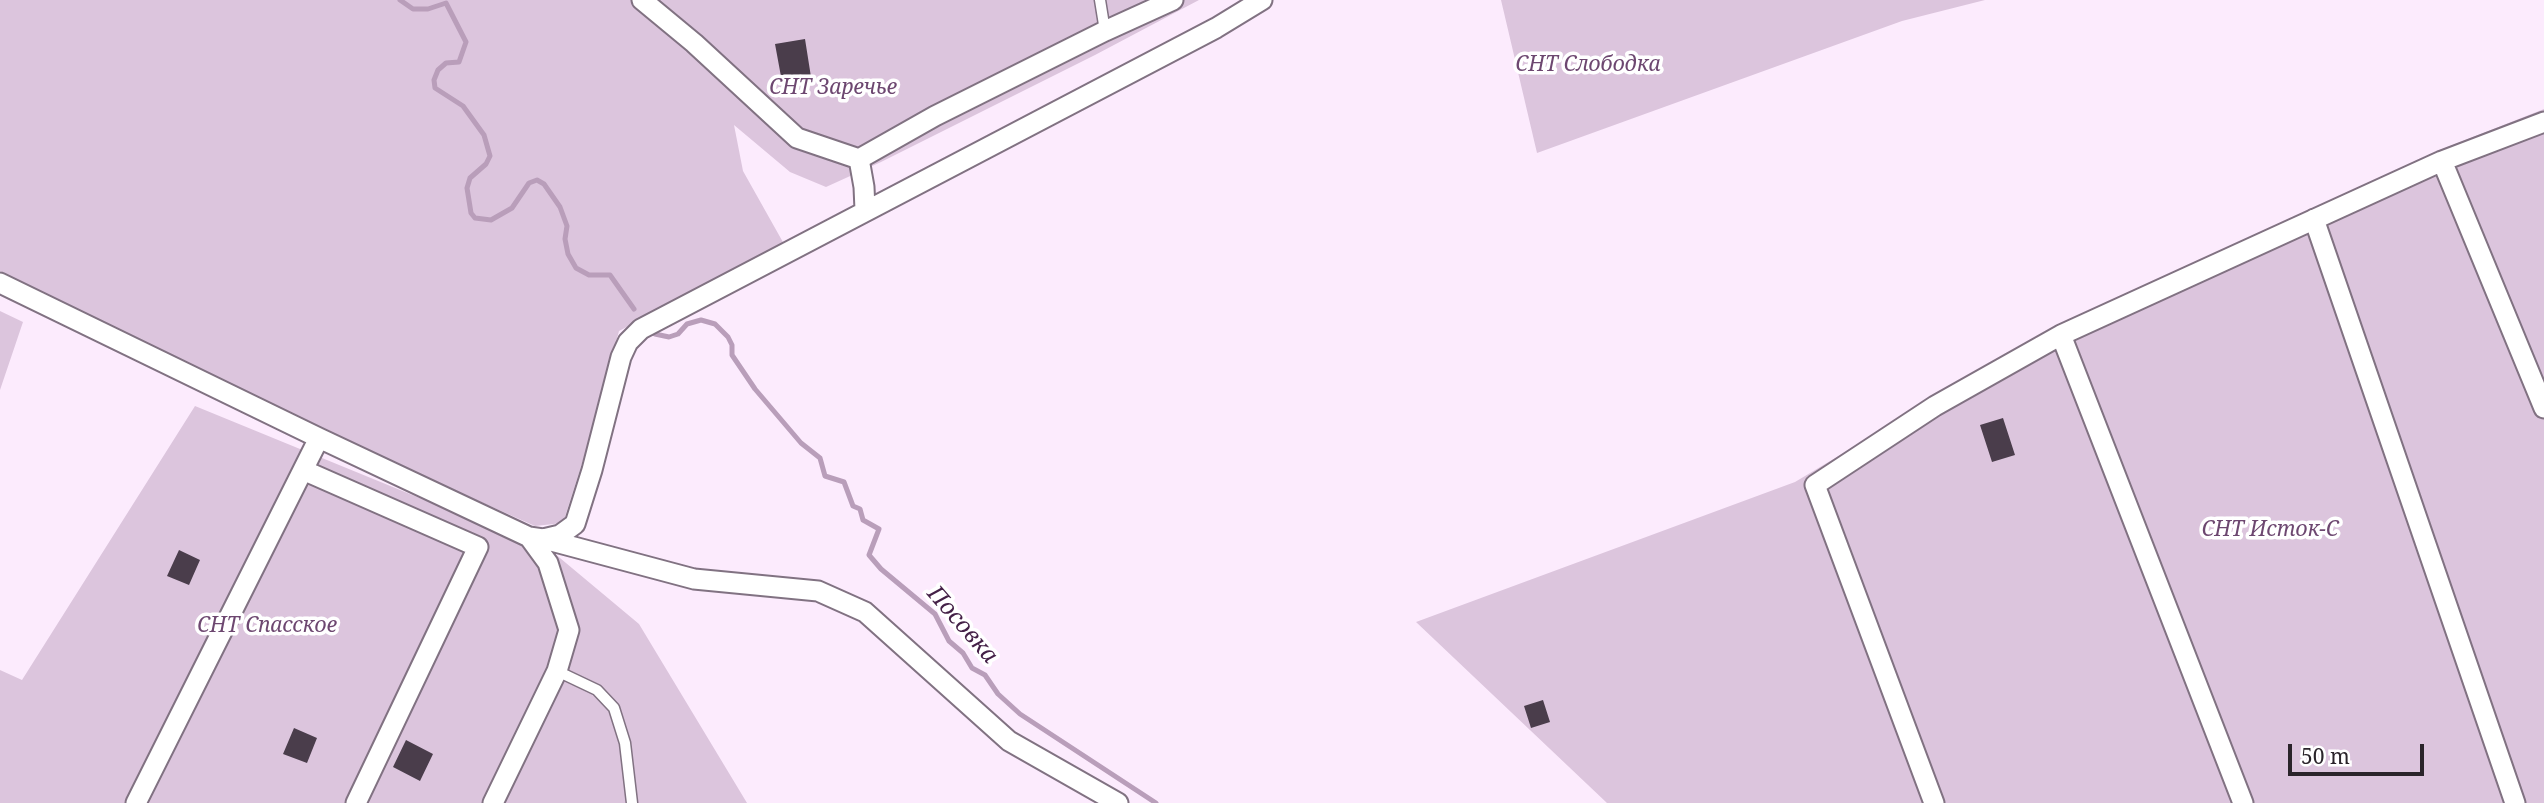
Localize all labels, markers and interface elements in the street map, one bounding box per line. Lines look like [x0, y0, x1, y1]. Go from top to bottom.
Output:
park label: СНТ Слободка [1515, 52, 1661, 78]
park label: СНТ Заречье [769, 75, 897, 101]
park label: СНТ Исток-С [2201, 517, 2339, 543]
water label: Посовка [921, 581, 1003, 669]
park label: СНТ Спасское [197, 613, 337, 639]
scale bar [2292, 730, 2428, 774]
text: 50 m [2301, 742, 2350, 770]

